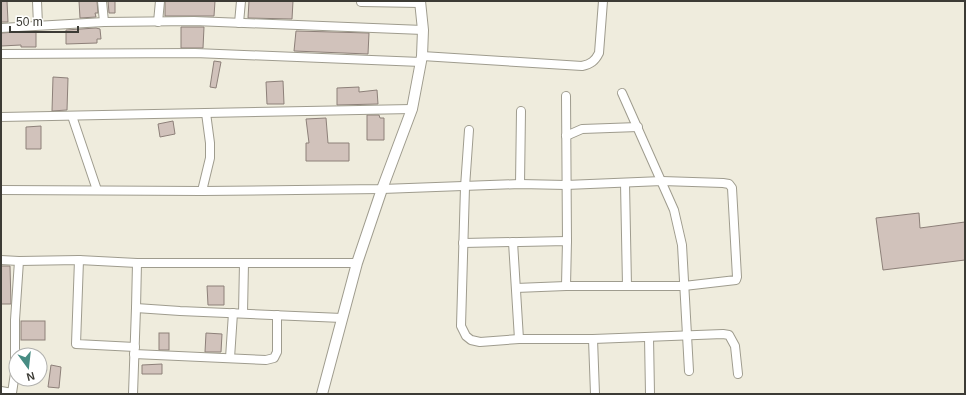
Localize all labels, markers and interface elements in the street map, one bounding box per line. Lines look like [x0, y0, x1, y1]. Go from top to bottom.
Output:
scale bar [10, 8, 78, 34]
text: 50 m [16, 15, 43, 29]
north arrow [8, 347, 48, 387]
text: N [25, 370, 36, 383]

